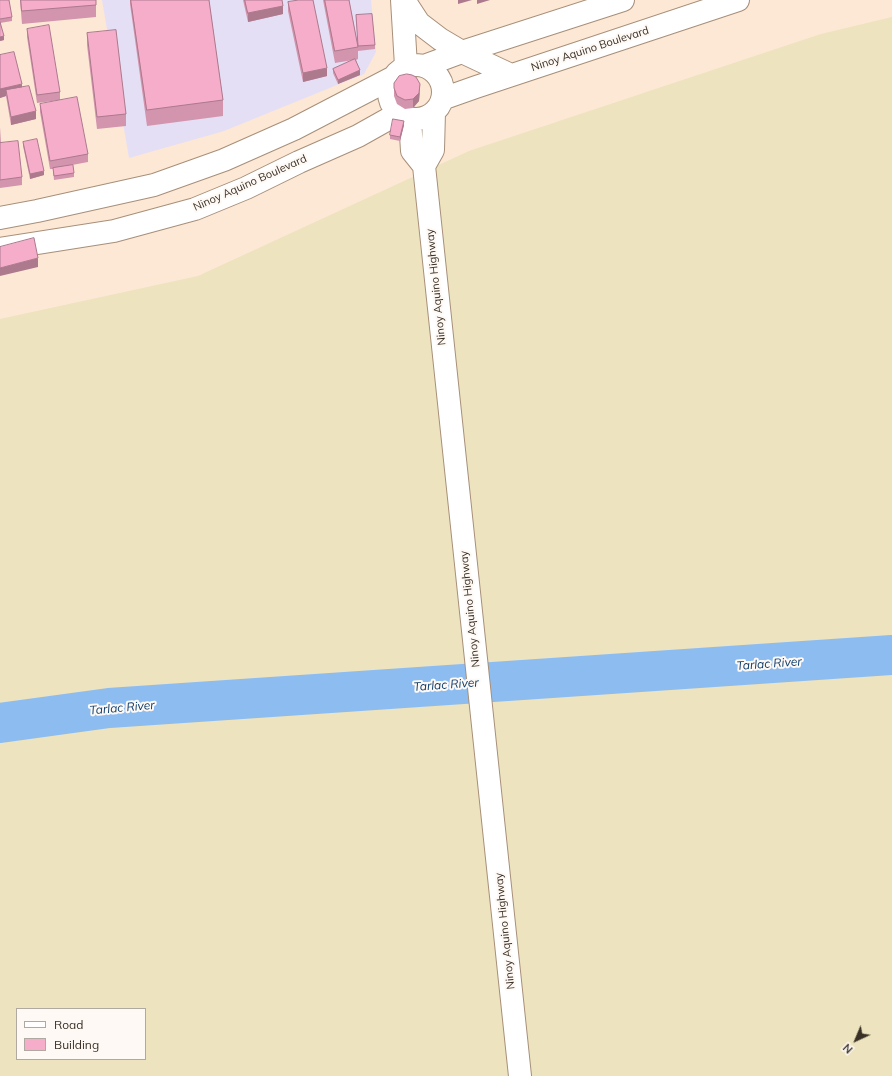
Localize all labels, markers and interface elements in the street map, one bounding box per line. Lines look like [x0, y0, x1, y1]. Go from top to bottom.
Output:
street label: Ninoy Aquino Boulevard [530, 24, 650, 74]
street label: Ninoy Aquino Boulevard [191, 152, 309, 214]
street label: Ninoy Aquino Highway [423, 228, 449, 346]
street label: Ninoy Aquino Highway [457, 550, 483, 668]
water label: Tarlac River [736, 655, 802, 673]
water label: Tarlac River [413, 676, 479, 694]
water label: Tarlac River [89, 698, 155, 718]
street label: Ninoy Aquino Highway [492, 872, 518, 990]
legend [16, 1008, 146, 1060]
text: Road [54, 1017, 83, 1032]
north arrow [836, 1020, 876, 1060]
text: Building [54, 1037, 99, 1052]
text: N [840, 1041, 856, 1057]

